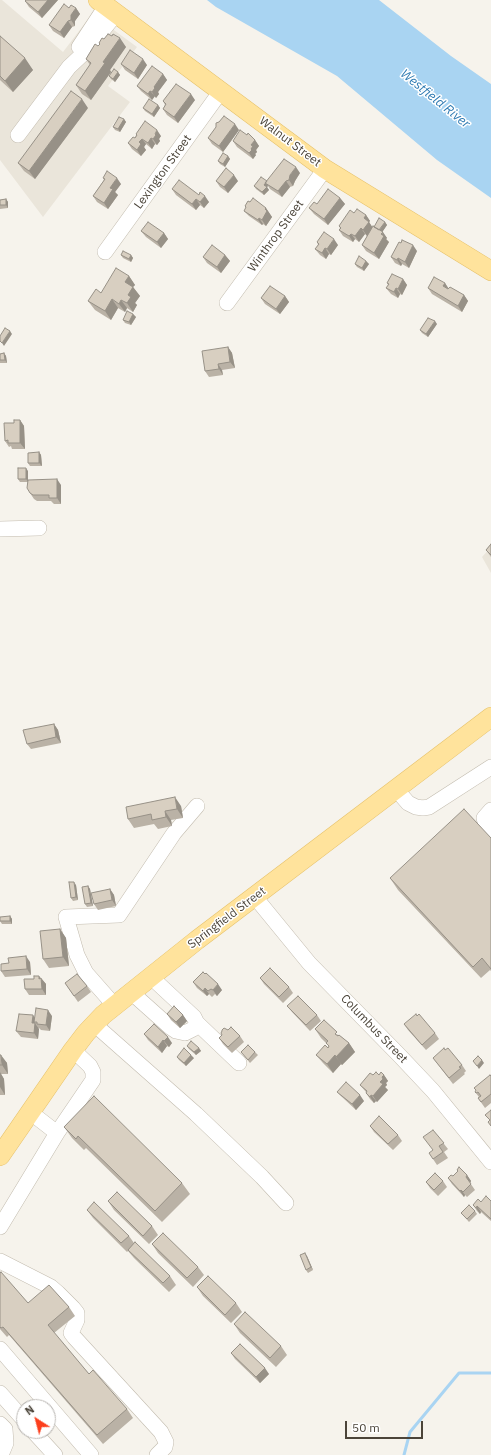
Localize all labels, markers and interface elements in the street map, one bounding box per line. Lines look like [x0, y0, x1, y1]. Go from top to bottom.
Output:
water label: Westfield River [397, 66, 473, 132]
street label: Walnut Street [256, 114, 324, 170]
street label: Lexington Street [131, 132, 195, 212]
street label: Winthrop Street [245, 197, 307, 275]
street label: Springfield Street [185, 884, 269, 952]
street label: Columbus Street [338, 992, 410, 1066]
north arrow [16, 1399, 56, 1439]
text: N [22, 1402, 37, 1418]
scale bar [347, 1413, 425, 1439]
text: 50 m [352, 1420, 380, 1435]

